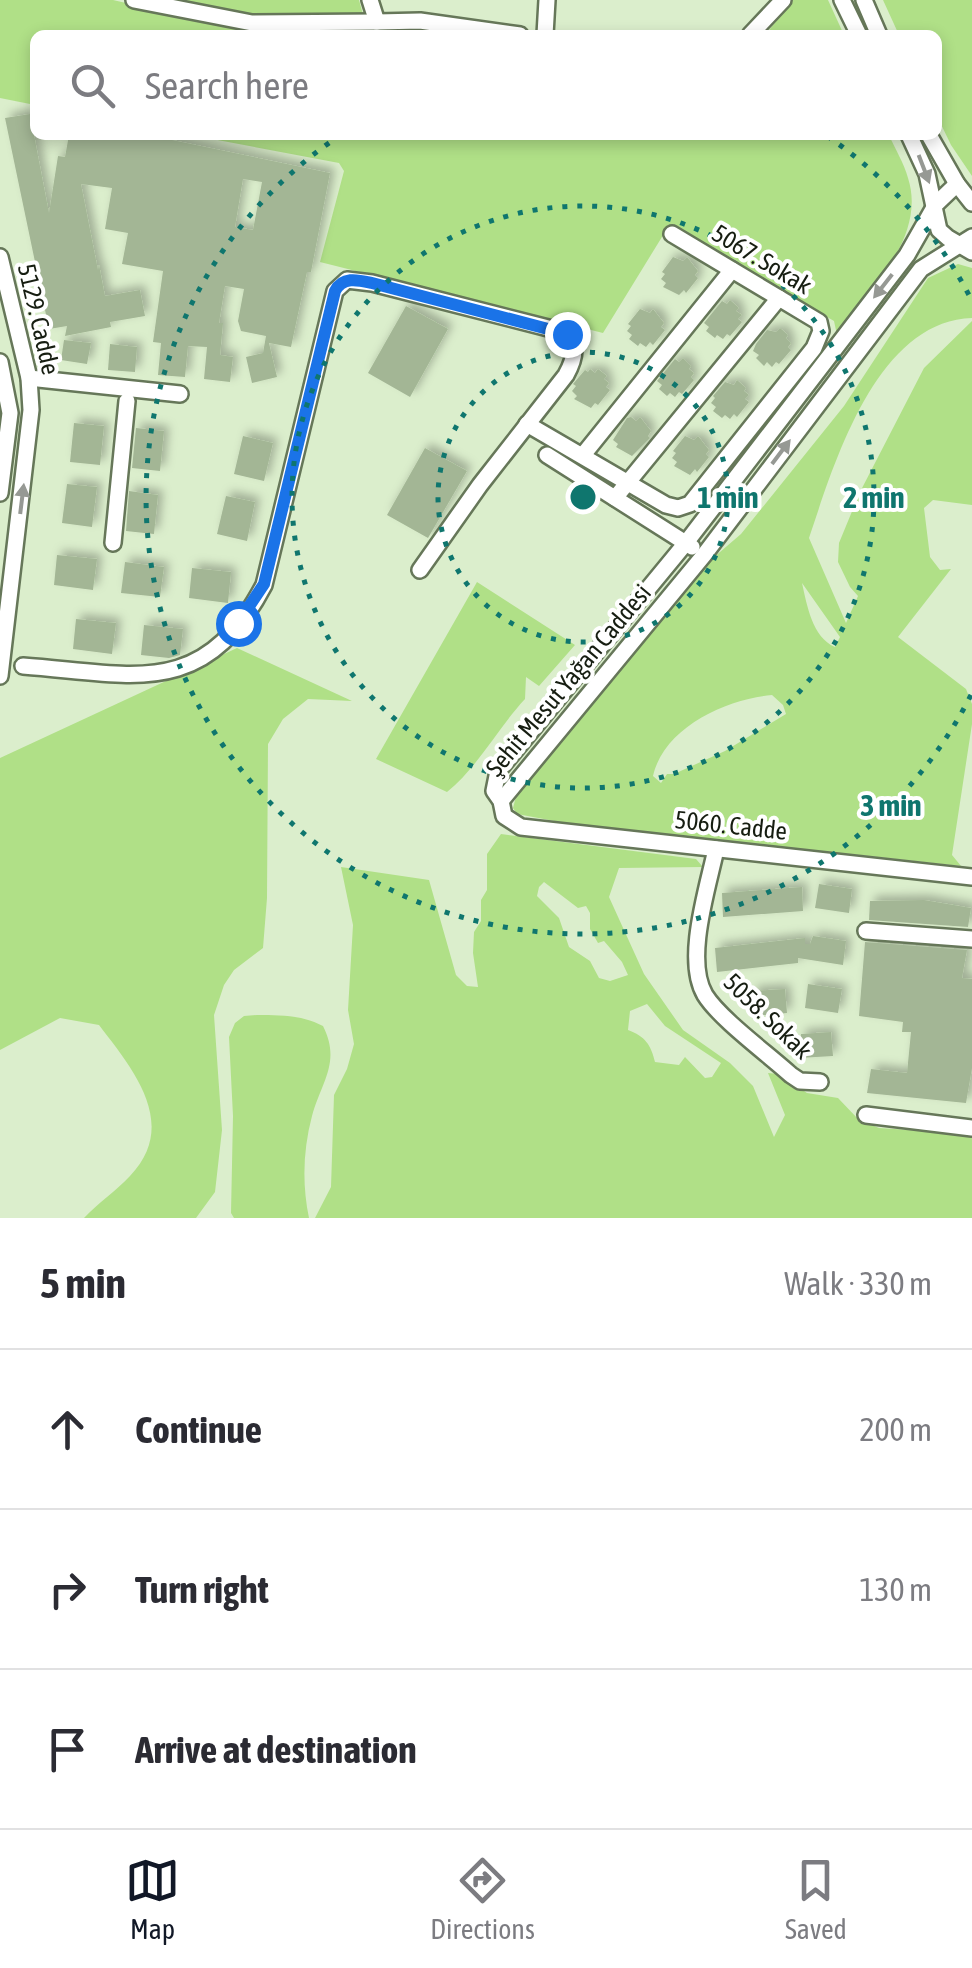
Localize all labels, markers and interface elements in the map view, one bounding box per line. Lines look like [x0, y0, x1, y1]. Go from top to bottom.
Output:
search box [30, 30, 942, 140]
icon: search [65, 58, 120, 113]
text: Search here [145, 64, 309, 107]
one-way arrow [917, 154, 932, 184]
street label: 5067. Sokak [707, 218, 817, 300]
street label: 5129. Cadde [13, 261, 65, 377]
one-way arrow [874, 273, 894, 299]
route end [545, 312, 591, 358]
one-way arrow [771, 440, 792, 466]
centre of rings [565, 479, 601, 515]
text: 1 min [697, 480, 759, 514]
text: 2 min [843, 480, 905, 514]
one-way arrow [14, 483, 30, 514]
street label: Şehit Mesut Yağan Caddesi [480, 579, 656, 781]
route start [216, 601, 262, 647]
text: 3 min [860, 788, 922, 822]
street label: 5060. Cadde [673, 805, 789, 845]
street label: 5058. Sokak [718, 967, 818, 1065]
text: 5 min [40, 1259, 126, 1307]
text: Walk · 330 m [784, 1265, 932, 1302]
icon: ahead [40, 1402, 95, 1457]
text: Continue [135, 1408, 262, 1451]
text: 200 m [859, 1411, 932, 1448]
icon: right [40, 1562, 95, 1617]
text: Turn right [135, 1568, 269, 1611]
text: 130 m [859, 1571, 932, 1608]
icon: arrive [40, 1722, 95, 1777]
text: Arrive at destination [135, 1728, 417, 1771]
tab: Map [125, 1853, 180, 1945]
tab: Directions [430, 1853, 535, 1945]
tab: Saved [785, 1853, 847, 1945]

